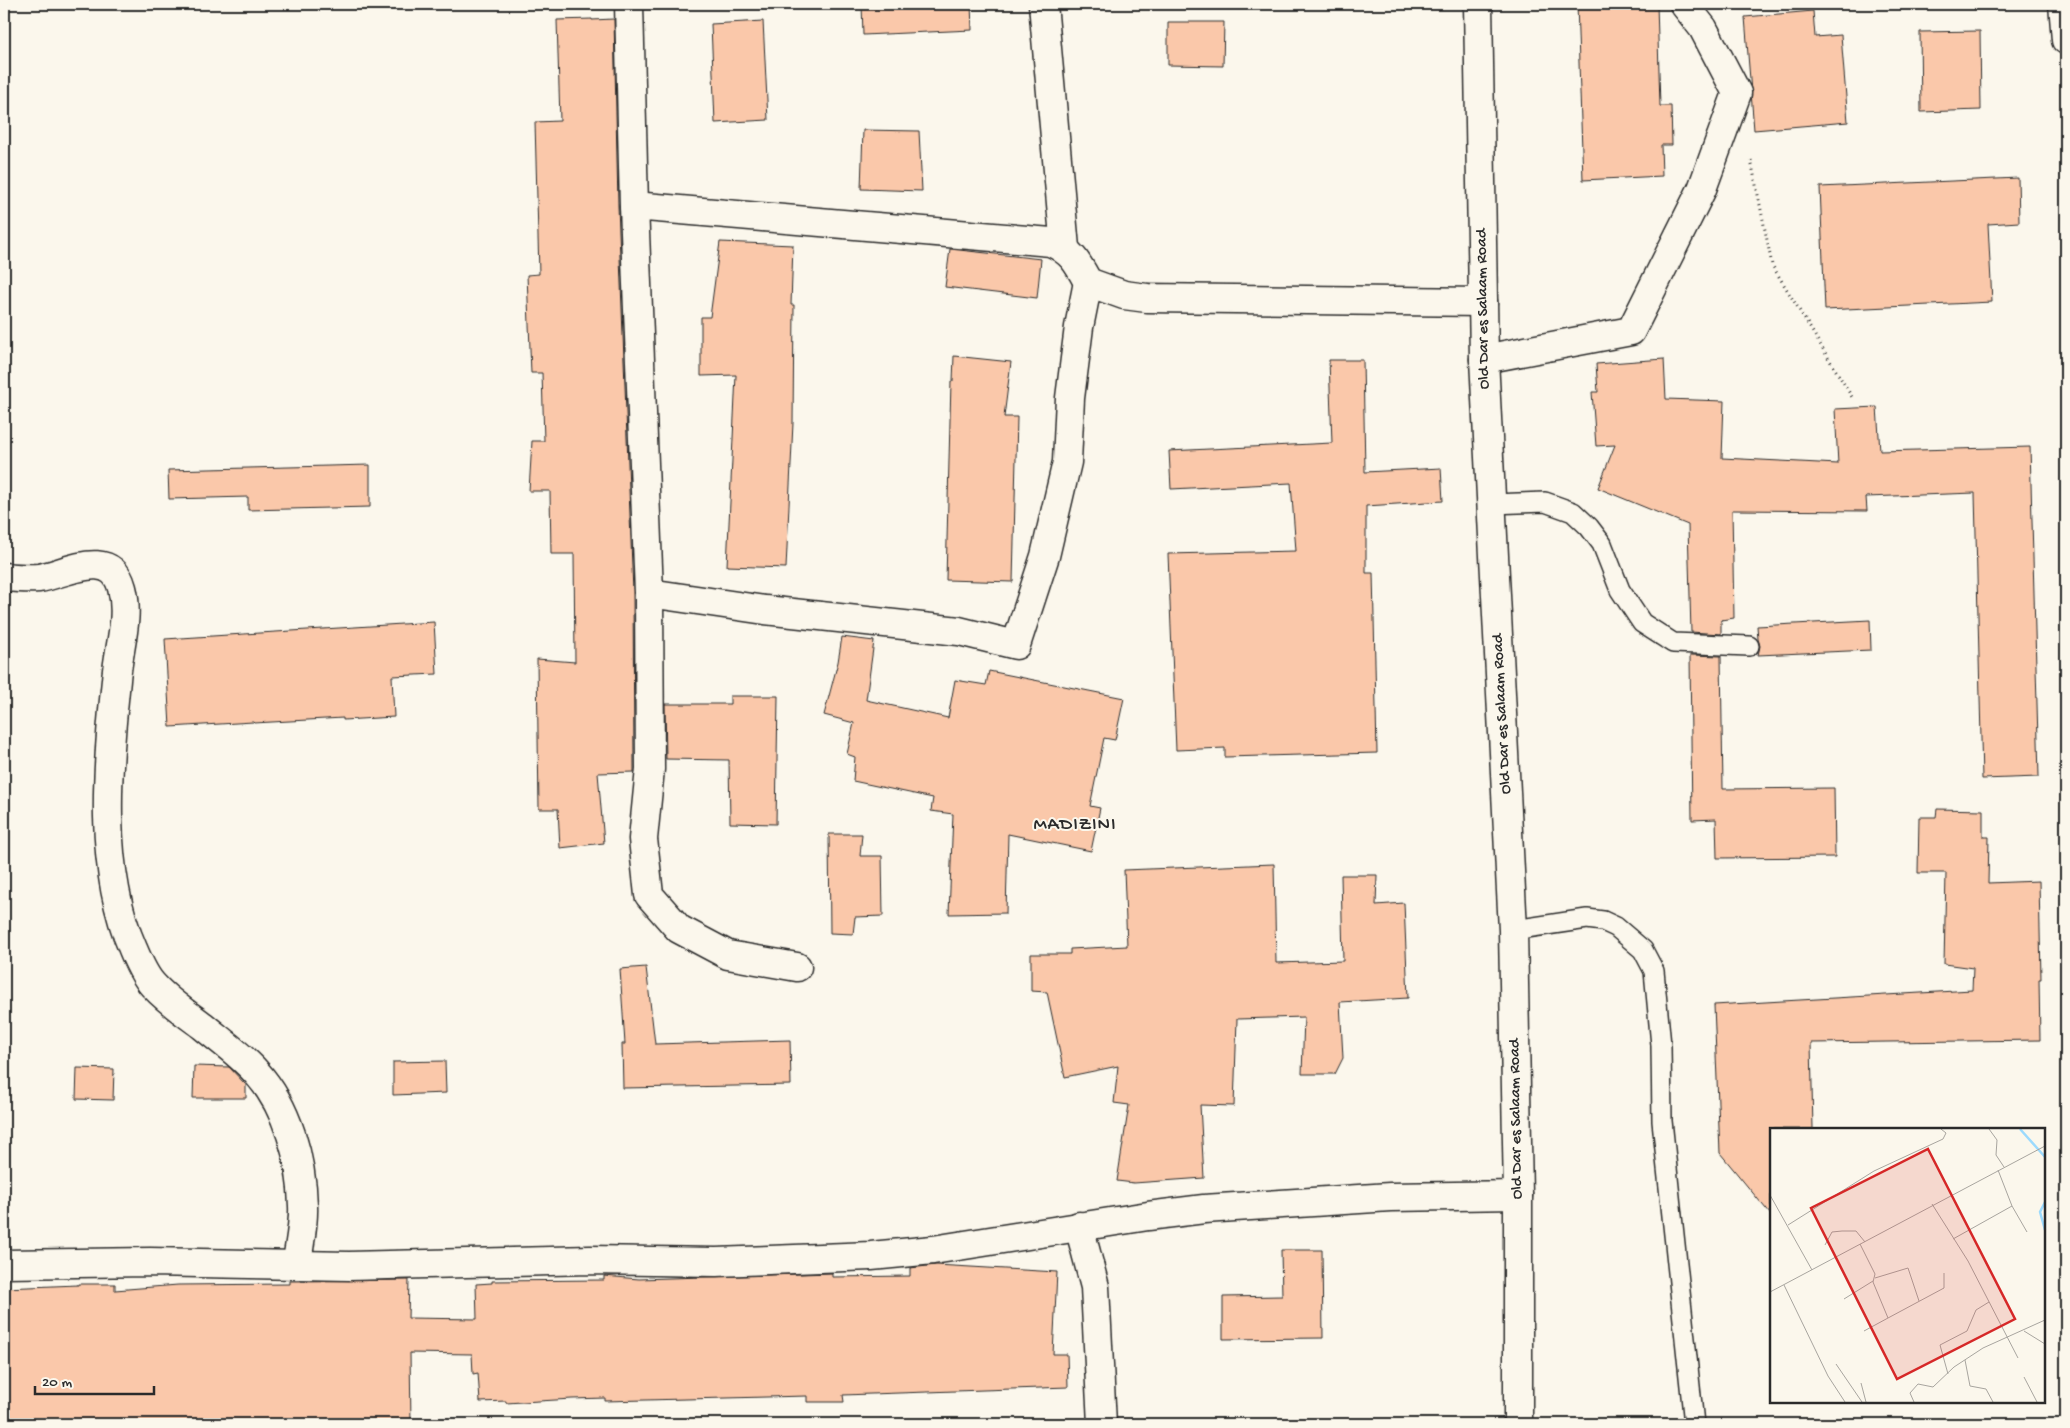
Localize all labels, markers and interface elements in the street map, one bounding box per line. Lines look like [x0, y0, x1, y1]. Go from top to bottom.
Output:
street label: Old Dar es Salaam Road [1473, 227, 1495, 390]
street label: Old Dar es Salaam Road [1489, 632, 1517, 795]
district label: MADIZINI [1033, 814, 1117, 837]
street label: Old Dar es Salaam Road [1506, 1037, 1528, 1200]
inset map [1770, 1128, 2045, 1403]
scale bar [35, 1363, 154, 1395]
text: 20 m [42, 1374, 72, 1392]

